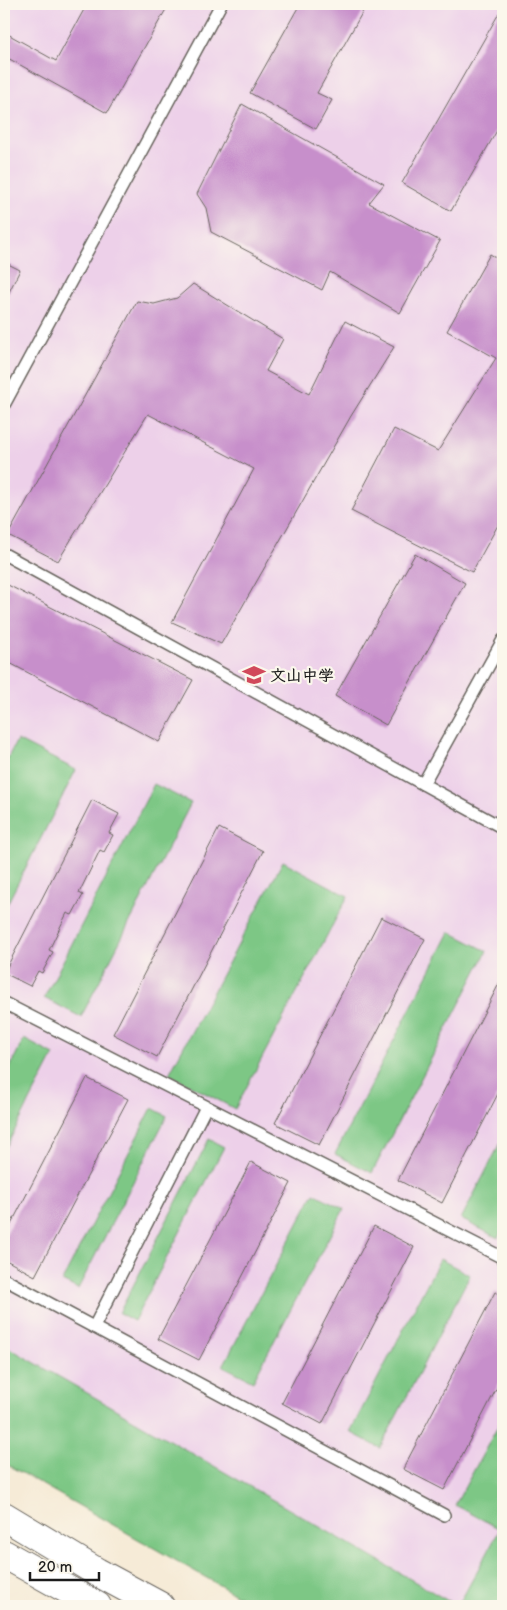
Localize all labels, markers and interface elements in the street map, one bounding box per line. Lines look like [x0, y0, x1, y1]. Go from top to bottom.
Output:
school or university icon: 文山中学 [241, 662, 267, 688]
place label: 文山中学 [270, 667, 334, 686]
scale bar [30, 1550, 99, 1582]
text: 20 m [38, 1558, 72, 1577]

